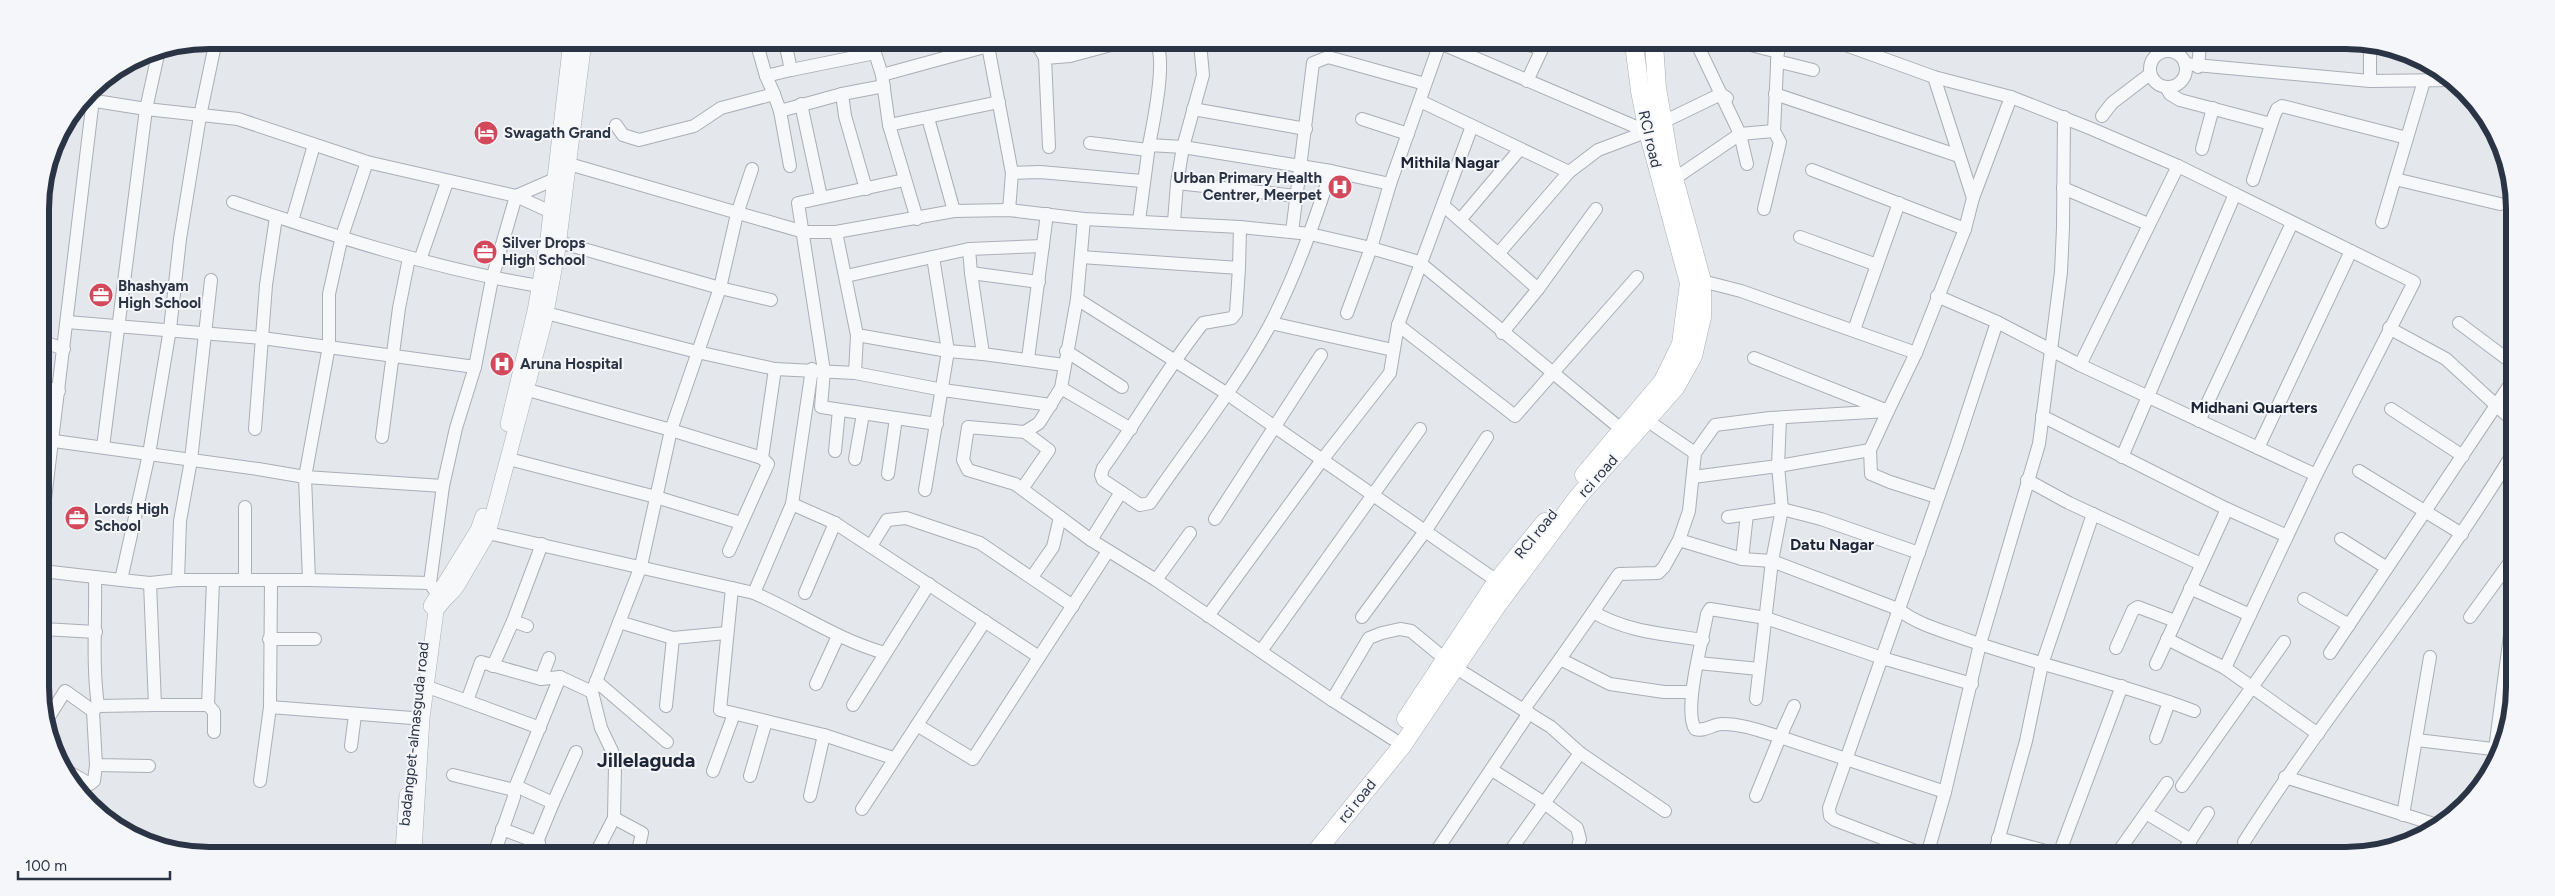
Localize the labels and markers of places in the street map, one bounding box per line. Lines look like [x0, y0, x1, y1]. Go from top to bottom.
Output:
hotel icon: Swagath Grand [473, 120, 499, 146]
place label: Swagath Grand [504, 124, 611, 142]
place label: Urban Primary Health Centrer, Meerpet [1173, 169, 1322, 204]
hospital icon: Urban Primary Health Centrer, Meerpet [1327, 174, 1353, 200]
place label: Silver Drops High School [502, 234, 585, 269]
office icon: Silver Drops High School [472, 239, 498, 265]
place label: Bhashyam High School [118, 277, 201, 312]
office icon: Bhashyam High School [88, 282, 114, 308]
hospital icon: Aruna Hospital [489, 351, 515, 377]
place label: Aruna Hospital [520, 355, 622, 373]
place label: Lords High School [94, 500, 169, 535]
office icon: Lords High School [64, 505, 90, 531]

